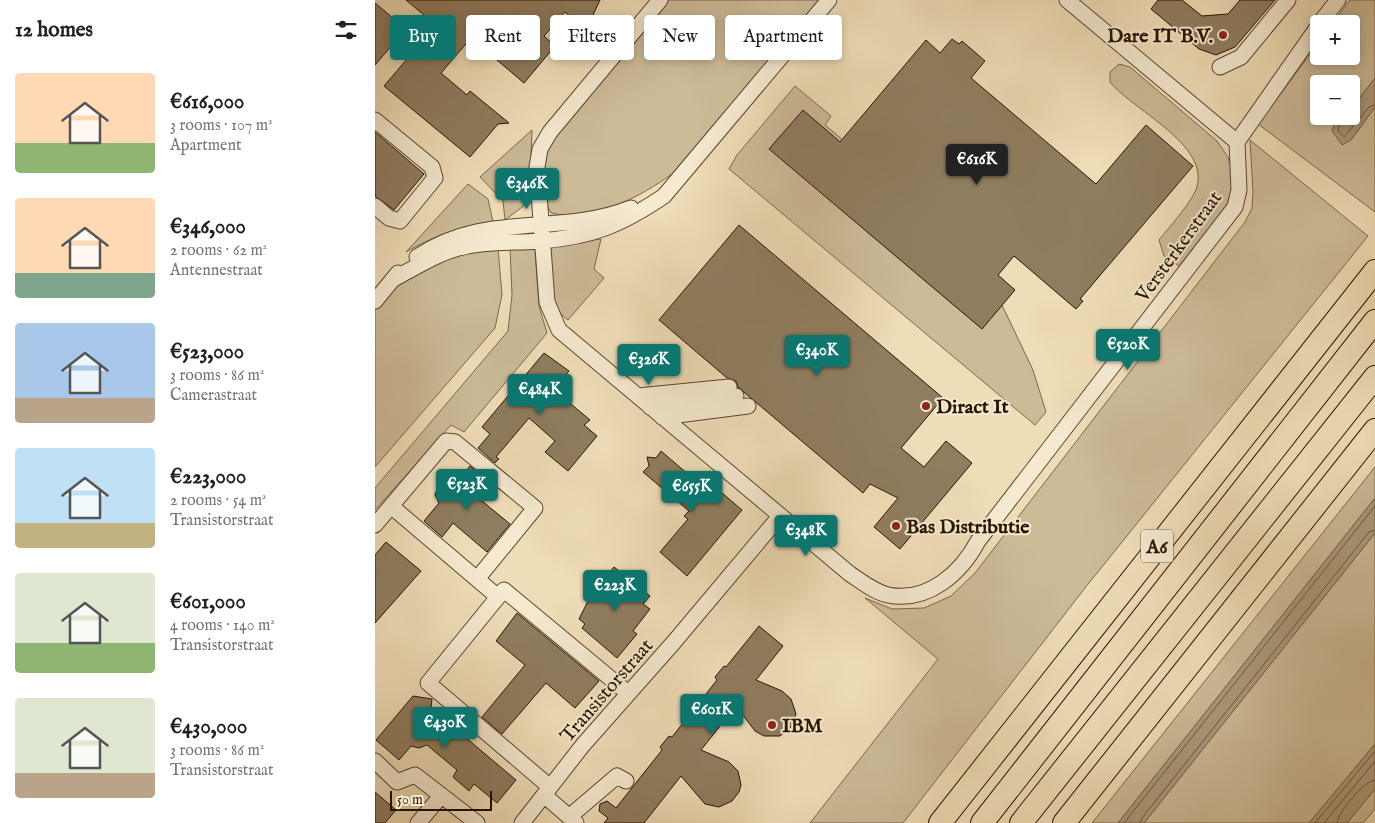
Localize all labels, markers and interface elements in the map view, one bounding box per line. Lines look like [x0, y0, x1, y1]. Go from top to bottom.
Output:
chip: Buy [390, 15, 456, 60]
chip: Rent [466, 15, 540, 60]
chip: Filters [550, 15, 634, 60]
chip: New [644, 15, 715, 60]
chip: Apartment [725, 15, 842, 60]
map controls [1310, 15, 1360, 125]
button: + [1310, 15, 1360, 65]
icon: filters [332, 16, 360, 44]
text: 12 homes [15, 17, 93, 44]
place label: Dare IT B.V. [1107, 24, 1213, 49]
marker: Dare IT B.V. [1217, 29, 1229, 41]
button: − [1310, 75, 1360, 125]
text: €616,000 [170, 89, 244, 116]
icon: home [55, 93, 115, 153]
text: 3 rooms · 107 m² [170, 116, 273, 136]
text: Apartment [170, 136, 241, 156]
pin: €616K [942, 144, 1012, 186]
text: €616K [957, 150, 997, 170]
pin: €346K [492, 168, 562, 210]
text: €346K [506, 174, 548, 194]
street label: Versterkerstraat [1130, 186, 1228, 308]
text: €346,000 [170, 214, 246, 241]
icon: home [55, 218, 115, 278]
text: 2 rooms · 62 m² [170, 241, 267, 261]
text: Antennestraat [170, 261, 263, 281]
pin: €520K [1093, 328, 1163, 371]
pin: €340K [782, 334, 852, 377]
text: €520K [1107, 335, 1149, 355]
text: €523,000 [170, 339, 244, 366]
text: €340K [796, 341, 838, 361]
icon: home [55, 343, 115, 403]
pin: €326K [614, 344, 684, 386]
text: €326K [628, 350, 670, 370]
text: 3 rooms · 86 m² [170, 366, 264, 386]
pin: €484K [505, 374, 575, 416]
text: €484K [519, 380, 561, 400]
text: Camerastraat [170, 386, 257, 406]
place label: Diract It [936, 395, 1009, 420]
marker: Diract It [920, 400, 932, 412]
text: €223,000 [170, 464, 246, 491]
icon: home [55, 468, 115, 528]
pin: €523K [432, 468, 502, 511]
pin: €655K [657, 470, 727, 513]
text: €523K [447, 475, 487, 495]
text: €655K [672, 477, 712, 497]
text: 2 rooms · 54 m² [170, 491, 267, 511]
text: Transistorstraat [170, 511, 273, 531]
pin: €348K [771, 514, 841, 557]
place label: Bas Distributie [906, 515, 1030, 540]
marker: Bas Distributie [890, 520, 902, 532]
text: €348K [785, 521, 827, 541]
road number: A6 [1141, 530, 1173, 562]
pin: €223K [580, 570, 650, 612]
text: €223K [594, 576, 636, 596]
text: €601,000 [170, 589, 246, 616]
icon: home [55, 593, 115, 653]
text: 4 rooms · 140 m² [170, 616, 275, 636]
street label: Transistorstraat [555, 634, 659, 748]
text: Transistorstraat [170, 636, 273, 656]
pin: €601K [677, 694, 747, 736]
text: €601K [691, 700, 733, 720]
pin: €430K [410, 706, 480, 749]
text: €430K [424, 713, 466, 733]
text: €430,000 [170, 714, 247, 741]
place label: IBM [782, 714, 823, 739]
icon: home [55, 718, 115, 778]
marker: IBM [766, 719, 778, 731]
text: 3 rooms · 86 m² [170, 741, 264, 761]
text: Transistorstraat [170, 761, 273, 781]
scale bar [390, 788, 493, 811]
text: 50 m [397, 791, 423, 809]

